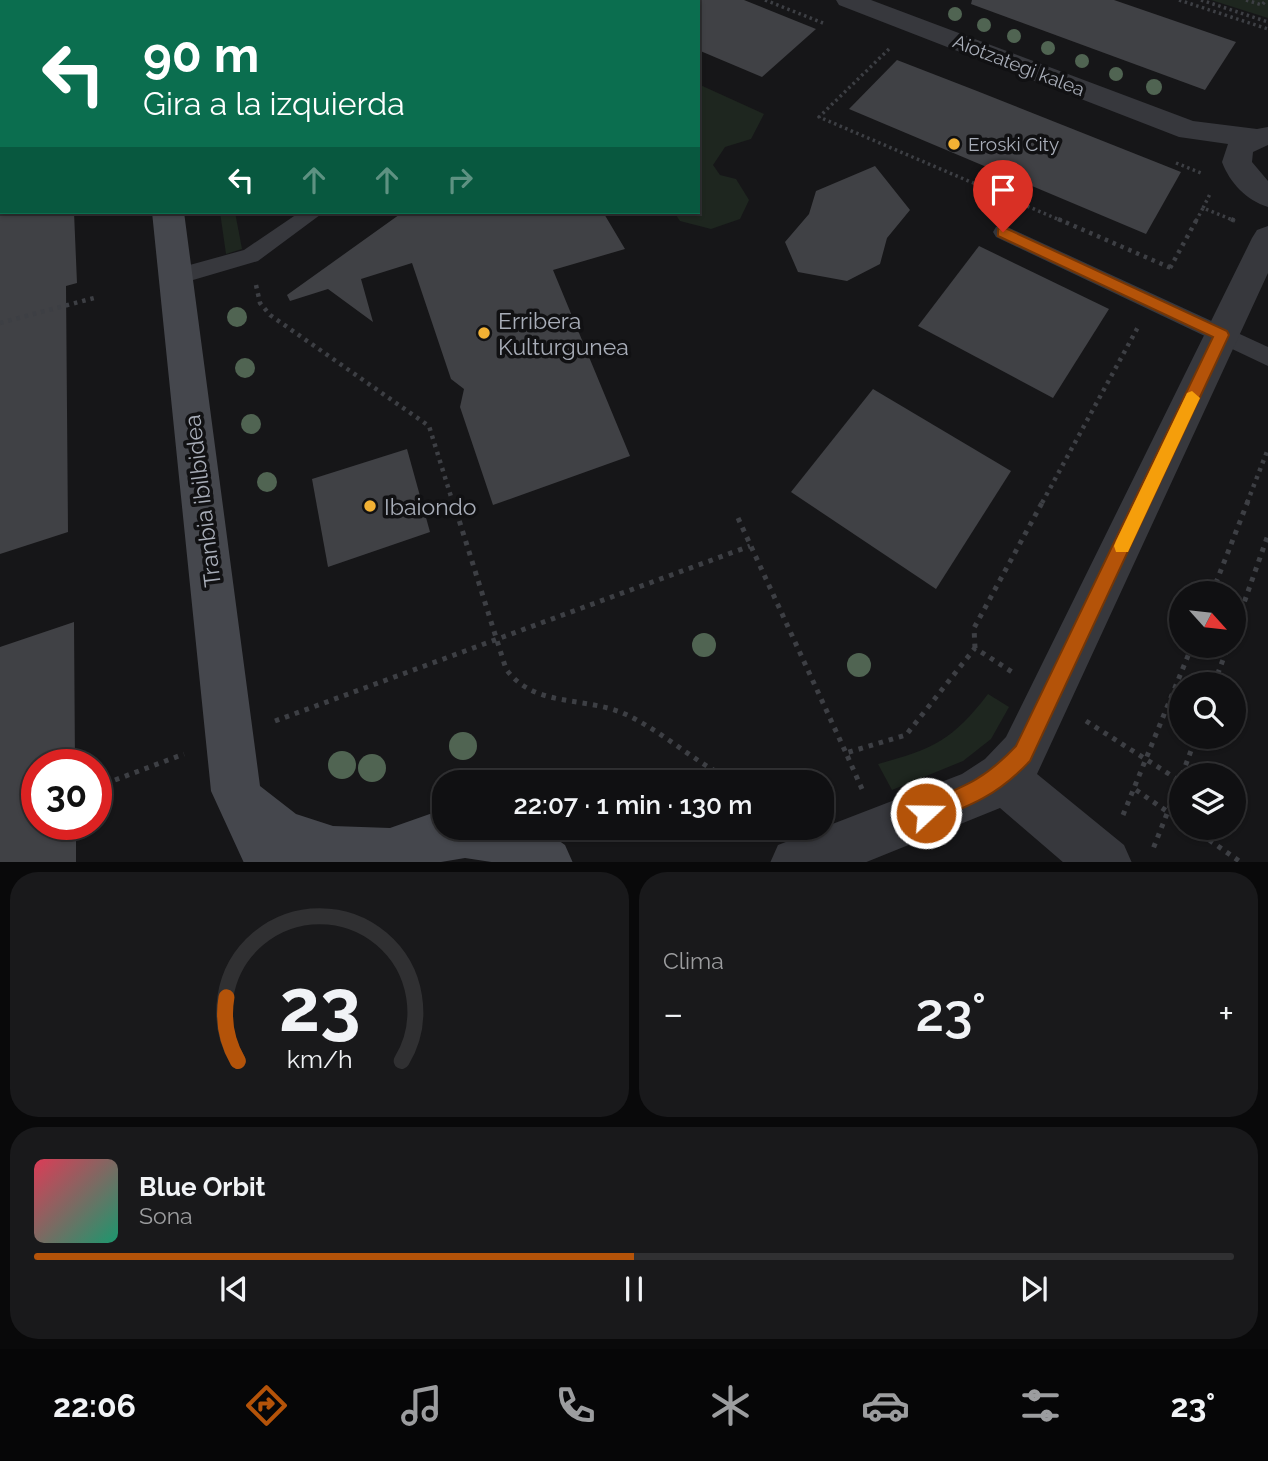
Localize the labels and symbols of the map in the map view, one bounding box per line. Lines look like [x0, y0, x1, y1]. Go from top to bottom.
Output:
street label: Aiotzategi kalea [950, 30, 1088, 100]
place label: Eroski City [968, 133, 1059, 155]
marker: Eroski City [946, 136, 962, 152]
pin [973, 160, 1033, 232]
place label: Erribera Kulturgunea [498, 307, 629, 360]
marker: Erribera Kulturgunea [476, 325, 492, 341]
street label: Tranbia ibilbidea [178, 413, 226, 589]
place label: Ibaiondo [384, 493, 477, 520]
marker: Ibaiondo [362, 498, 378, 514]
north arrow [1169, 581, 1246, 658]
speed limit sign: 30 [21, 749, 112, 840]
position arrow [889, 776, 963, 850]

